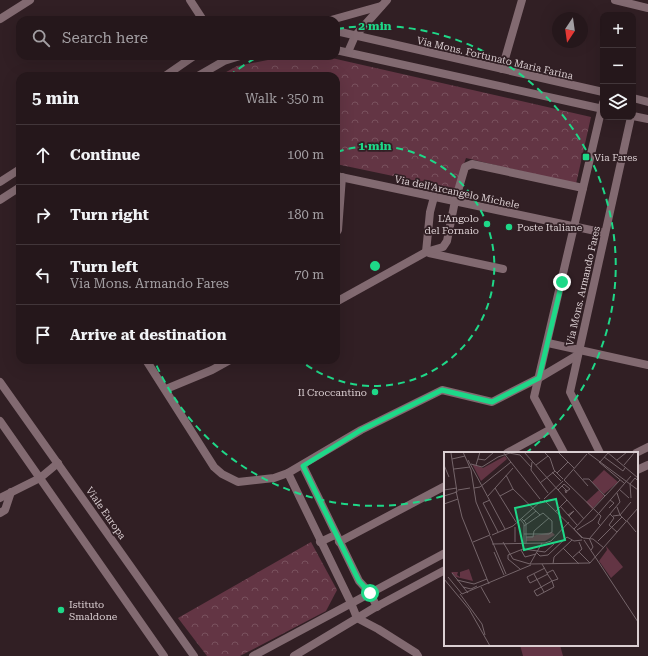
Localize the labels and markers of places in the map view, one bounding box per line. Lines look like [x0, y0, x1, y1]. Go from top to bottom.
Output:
marker: Via Fares [581, 152, 591, 162]
place label: Via Fares [594, 152, 638, 163]
place label: L'Angolo del Fornaio [425, 213, 479, 236]
marker: L'Angolo del Fornaio [482, 219, 492, 229]
marker: Poste Italiane [504, 222, 514, 232]
place label: Poste Italiane [517, 222, 583, 233]
centre of rings [368, 259, 382, 273]
place label: Il Croccantino [298, 387, 367, 398]
marker: Il Croccantino [370, 387, 380, 397]
place label: Istituto Smaldone [69, 599, 118, 622]
marker: Istituto Smaldone [56, 605, 66, 615]

